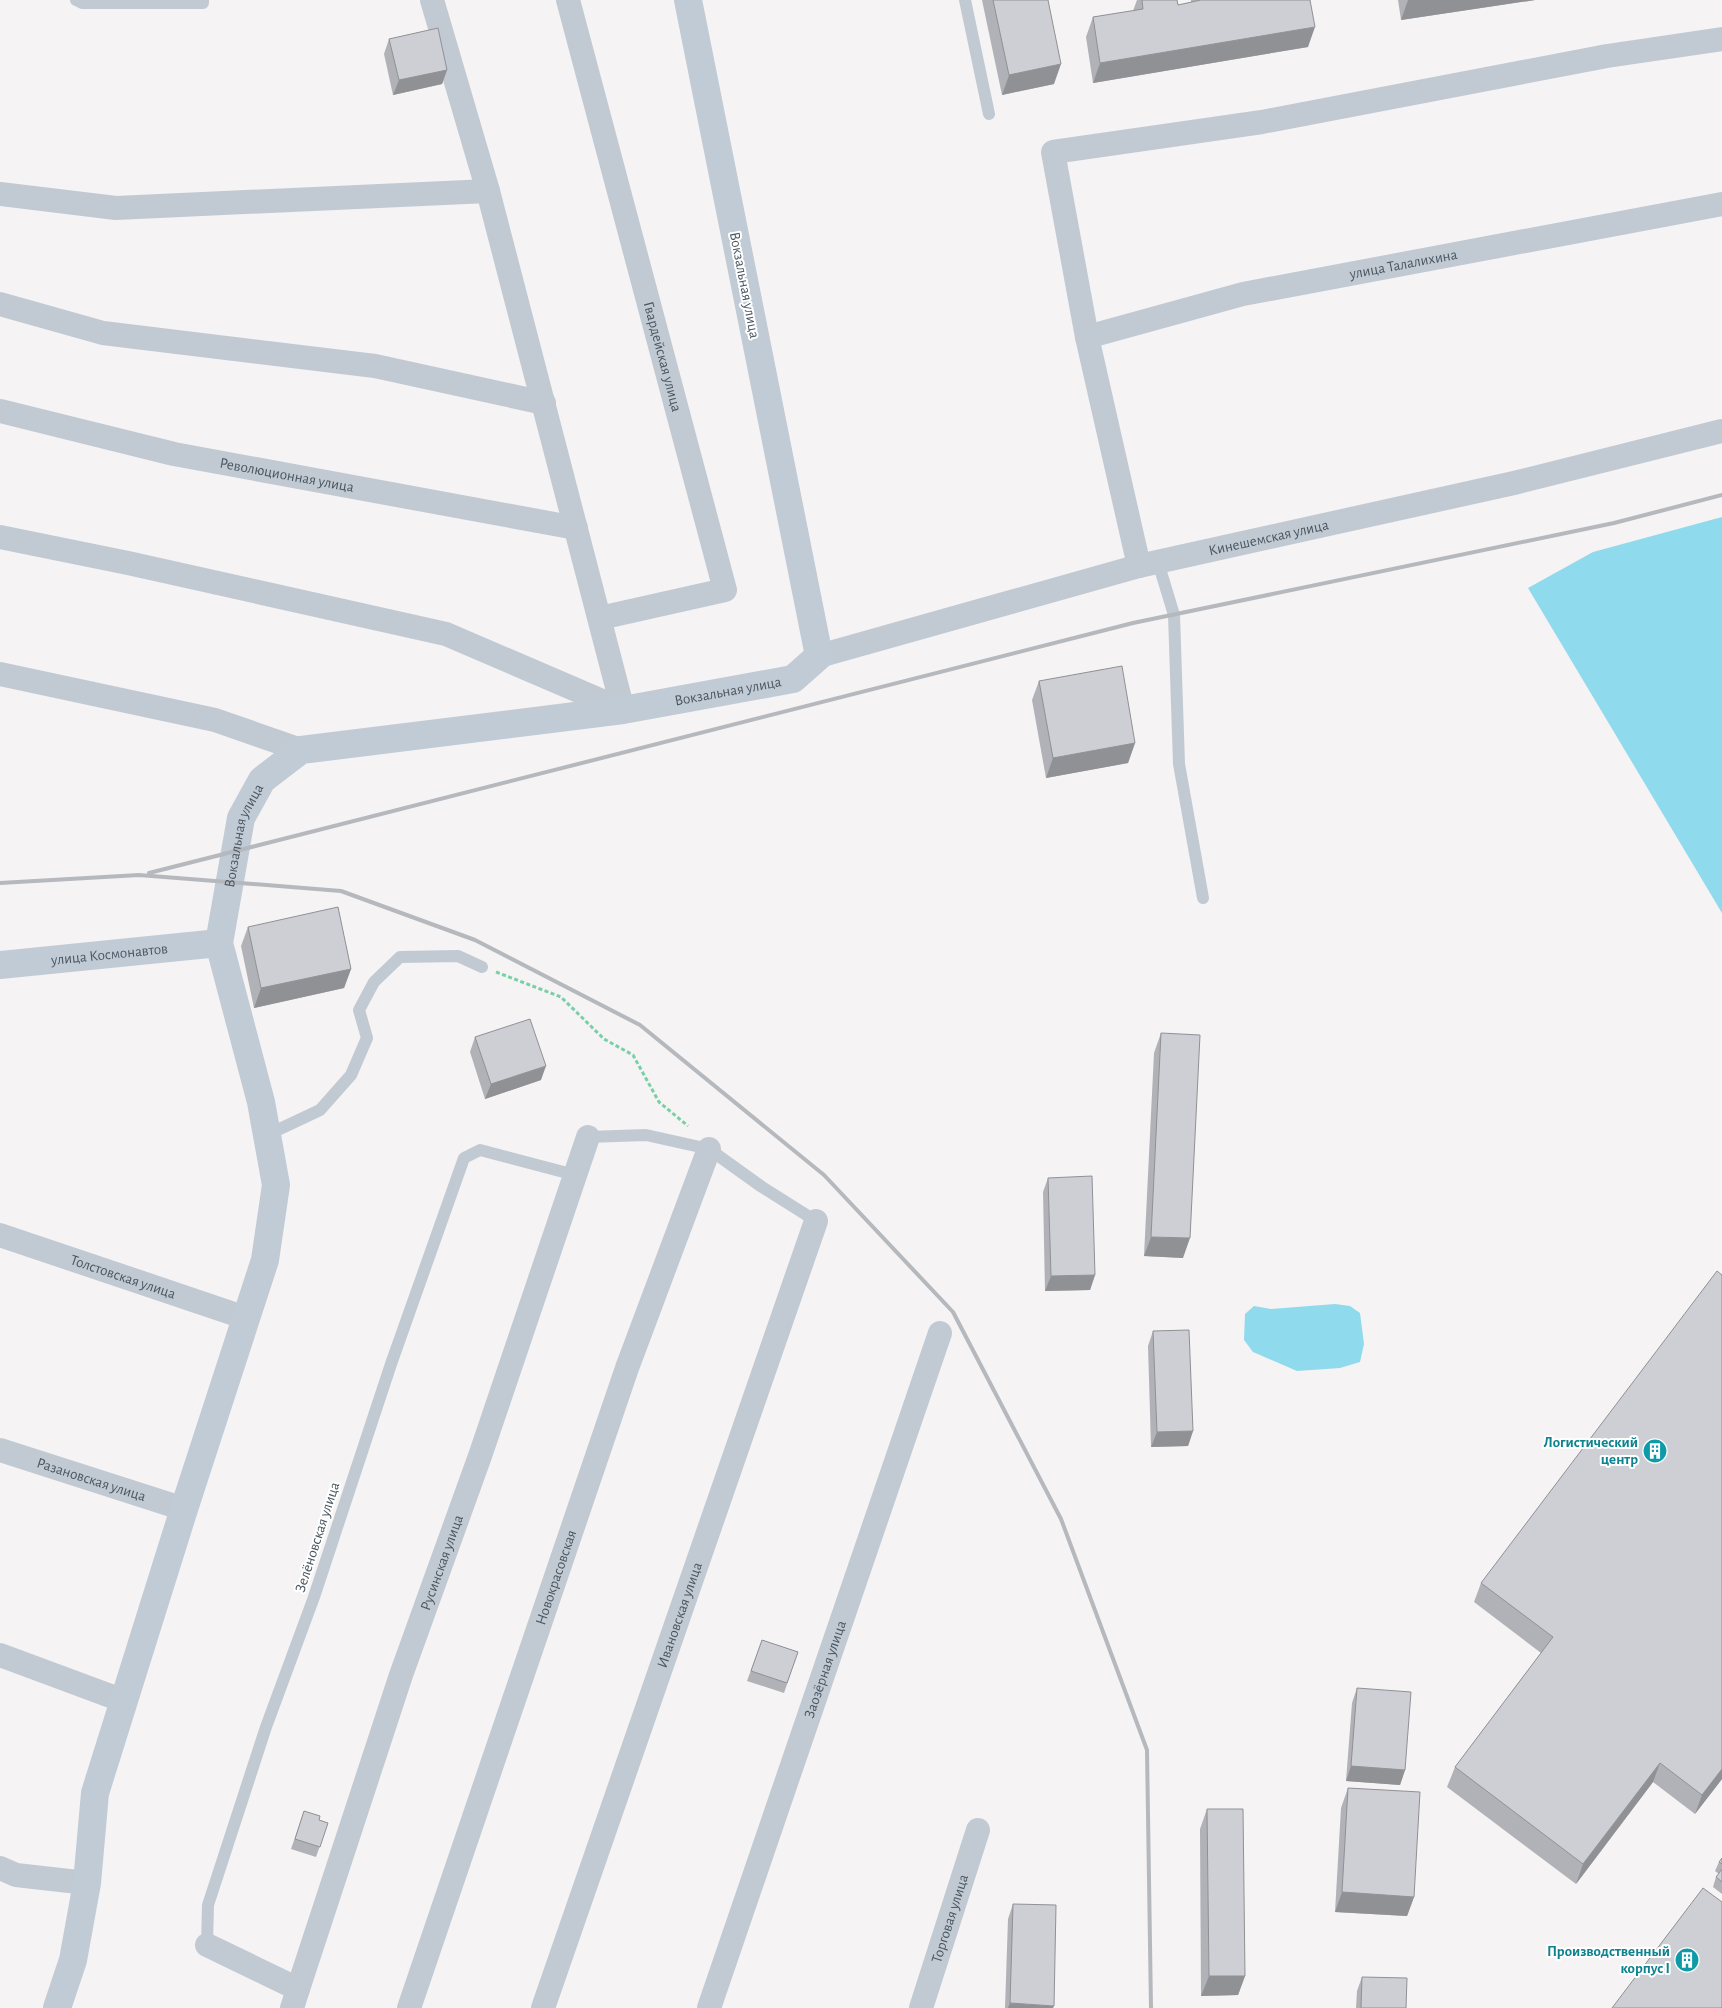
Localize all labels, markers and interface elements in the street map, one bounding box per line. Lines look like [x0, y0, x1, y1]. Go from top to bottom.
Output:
street label: Вокзальная улица [727, 231, 762, 340]
street label: улица Талалихина [1347, 247, 1459, 282]
street label: Гвардейская улица [641, 300, 684, 414]
street label: Революционная улица [218, 456, 355, 495]
street label: Кинешемская улица [1207, 517, 1330, 558]
street label: Вокзальная улица [673, 674, 783, 708]
street label: Вокзальная улица [222, 781, 266, 889]
street label: улица Космонавтов [49, 941, 169, 968]
street label: Толстовская улица [68, 1252, 178, 1302]
place label: Логистический центр [1544, 1435, 1638, 1467]
building icon: Логистический центр [1642, 1438, 1668, 1464]
street label: Разановская улица [35, 1455, 148, 1504]
street label: Зелёновская улица [293, 1480, 342, 1594]
street label: Русинская улица [418, 1513, 466, 1613]
street label: Новокрасовская [533, 1528, 579, 1627]
street label: Ивановская улица [655, 1560, 705, 1670]
street label: Заозёрная улица [802, 1619, 849, 1720]
street label: Торговая улица [929, 1873, 971, 1965]
place label: Производственный корпус I [1547, 1944, 1670, 1976]
building icon: Производственный корпус I [1674, 1947, 1700, 1973]

